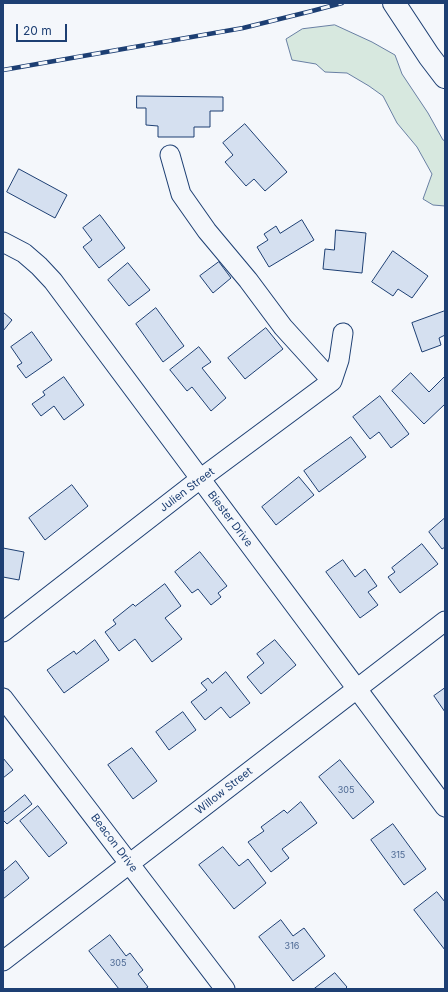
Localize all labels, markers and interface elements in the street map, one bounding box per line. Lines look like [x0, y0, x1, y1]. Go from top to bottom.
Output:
scale bar [18, 16, 69, 42]
text: 20 m [23, 23, 52, 38]
street label: Julien Street [157, 465, 217, 515]
street label: Biester Drive [205, 488, 255, 550]
street label: Willow Street [193, 765, 255, 817]
house number: 305 [338, 785, 354, 795]
street label: Beacon Drive [88, 811, 140, 875]
house number: 315 [391, 850, 405, 860]
house number: 316 [285, 941, 299, 951]
house number: 305 [110, 958, 126, 968]

